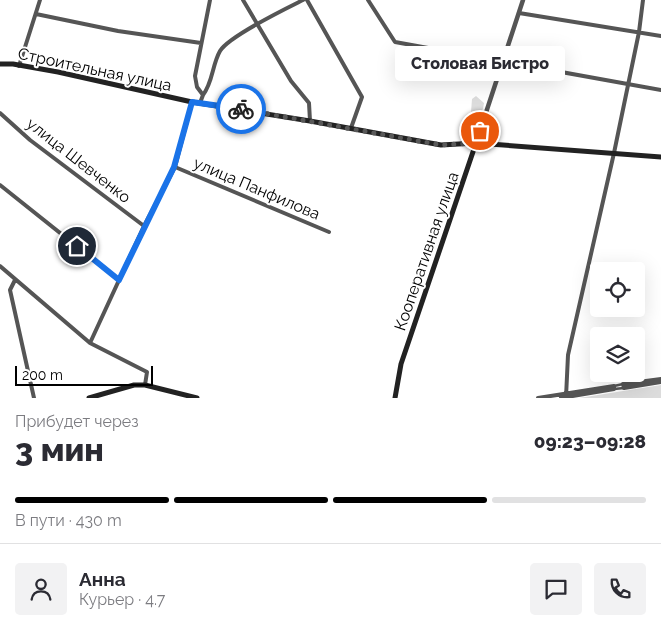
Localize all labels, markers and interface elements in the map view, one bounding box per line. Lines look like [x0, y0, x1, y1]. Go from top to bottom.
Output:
street label: Строительная улица [16, 44, 174, 95]
callout: Столовая Бистро [395, 46, 565, 81]
text: Столовая Бистро [411, 54, 549, 73]
courier [216, 84, 266, 134]
icon: bike [227, 95, 255, 123]
pin [459, 110, 501, 152]
street label: улица Шевченко [23, 114, 135, 207]
icon: bag [466, 117, 494, 145]
street label: улица Панфилова [191, 153, 323, 224]
street label: Кооперативная улица [390, 169, 463, 333]
pin [56, 225, 98, 267]
icon: home [63, 232, 91, 260]
map controls [590, 262, 645, 382]
button: locate [590, 262, 645, 317]
button: layers [590, 327, 645, 382]
scale bar [15, 363, 152, 386]
text: 200 m [22, 367, 63, 383]
text: Прибудет через [15, 412, 139, 431]
text: 09:23–09:28 [534, 430, 646, 452]
text: 3 мин [15, 431, 104, 468]
text: В пути · 430 m [15, 511, 122, 530]
button: person [15, 563, 67, 615]
button: chat [530, 563, 582, 615]
button: phone [594, 563, 646, 615]
text: Анна [79, 568, 126, 590]
text: Курьер · 4.7 [79, 590, 165, 609]

